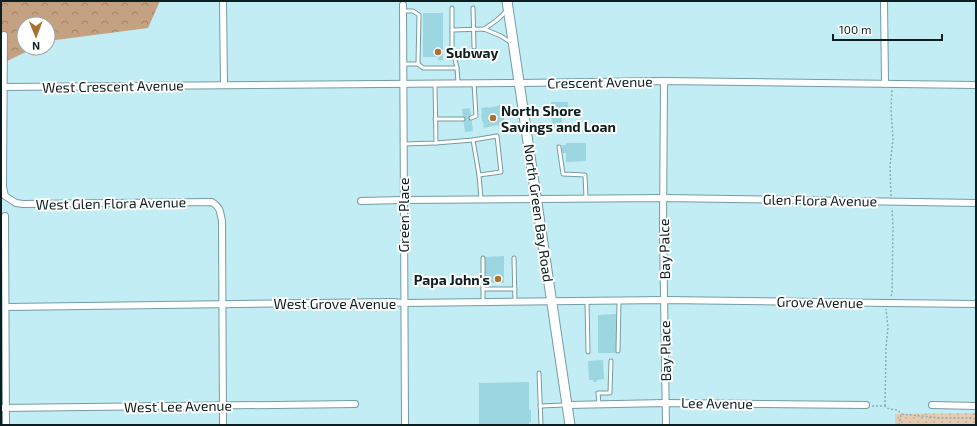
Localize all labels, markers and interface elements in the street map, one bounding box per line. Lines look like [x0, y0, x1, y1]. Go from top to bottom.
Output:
north arrow [16, 16, 56, 56]
scale bar [833, 16, 942, 42]
text: 100 m [839, 22, 871, 36]
text: N [32, 40, 40, 53]
place label: Subway [446, 44, 499, 61]
marker: Subway [433, 47, 443, 57]
street label: Crescent Avenue [547, 73, 653, 91]
street label: West Crescent Avenue [42, 76, 184, 96]
place label: North Shore Savings and Loan [501, 102, 616, 135]
marker: North Shore Savings and Loan [488, 113, 498, 123]
street label: North Green Bay Road [521, 143, 557, 283]
street label: Green Place [395, 178, 412, 252]
street label: Glen Flora Avenue [763, 191, 877, 209]
street label: West Glen Flora Avenue [36, 193, 186, 213]
street label: Bay Palce [655, 218, 673, 280]
place label: Papa John's [414, 271, 490, 288]
marker: Papa John's [493, 274, 503, 284]
street label: Grove Avenue [777, 293, 863, 311]
street label: West Grove Avenue [274, 295, 396, 312]
street label: Bay Place [656, 320, 674, 382]
street label: Lee Avenue [681, 394, 753, 412]
street label: West Lee Avenue [124, 397, 232, 415]

